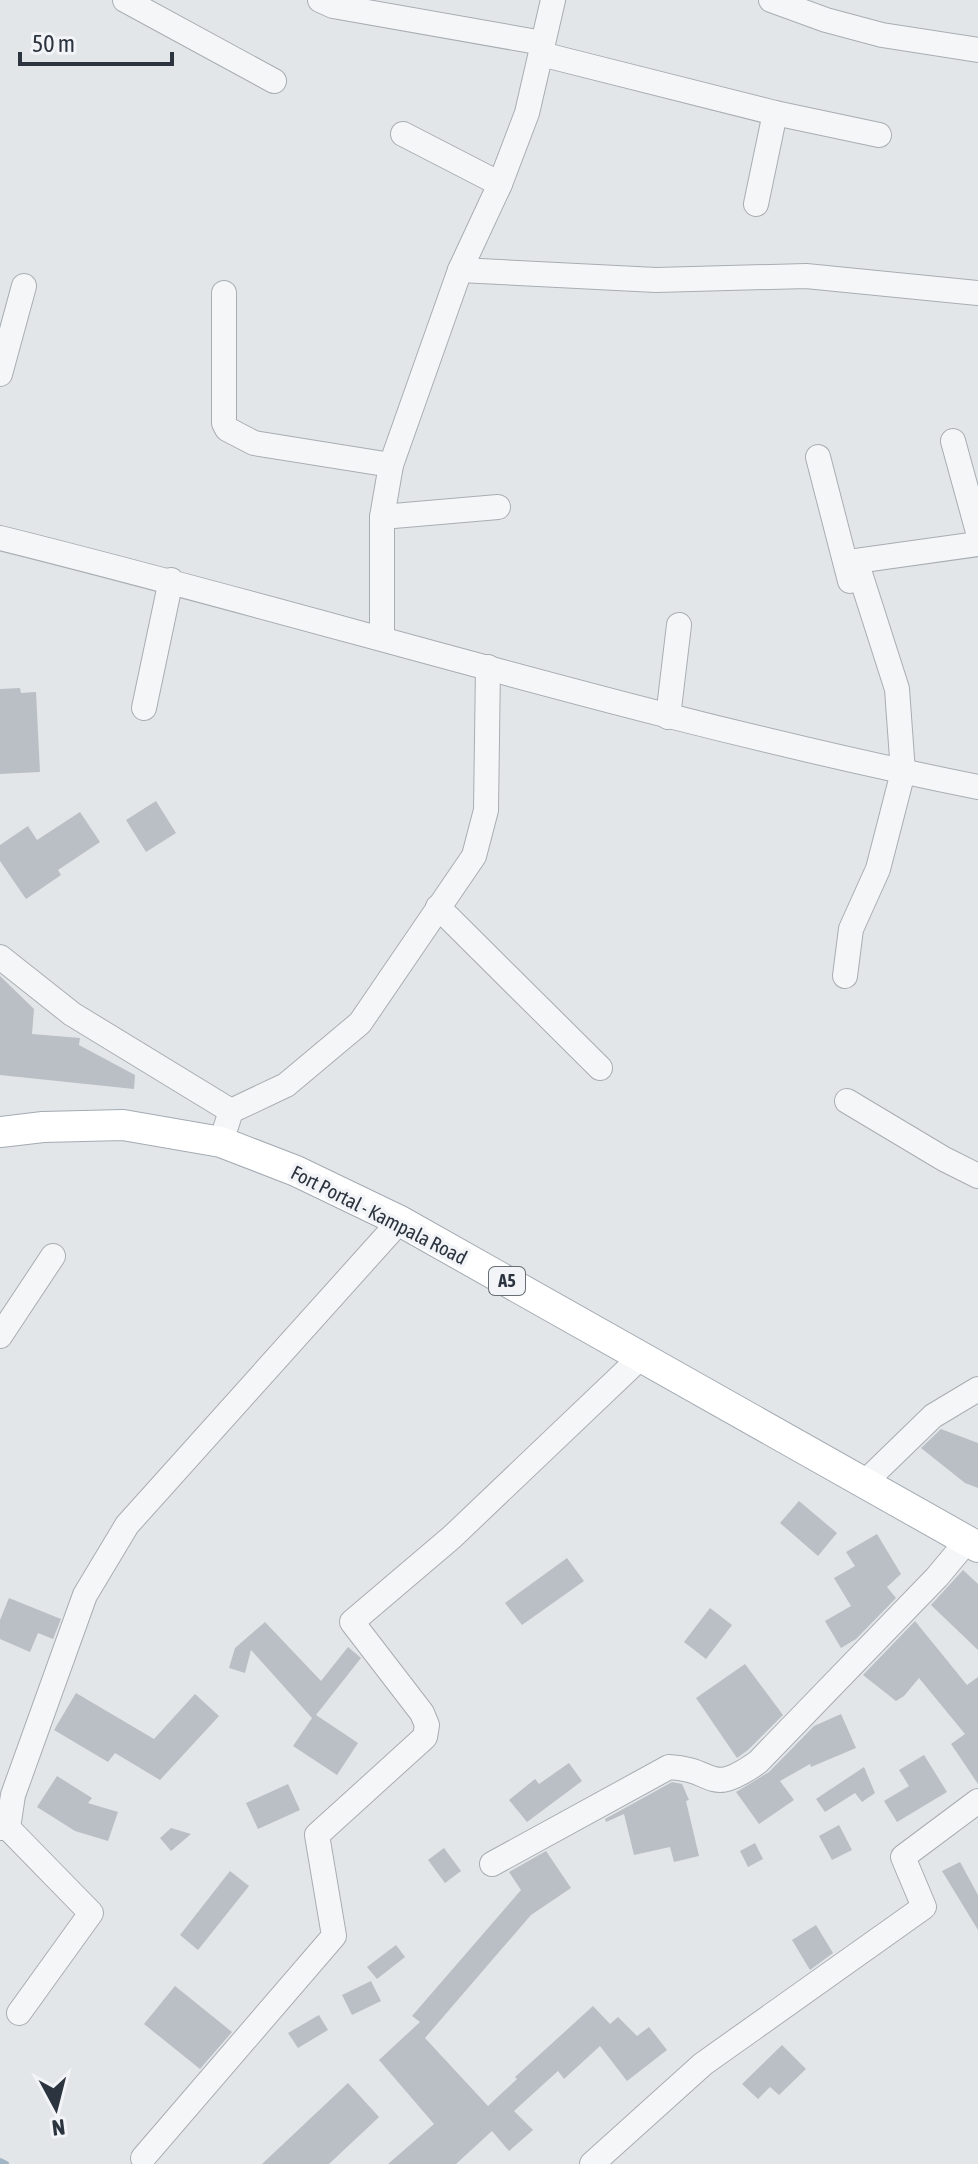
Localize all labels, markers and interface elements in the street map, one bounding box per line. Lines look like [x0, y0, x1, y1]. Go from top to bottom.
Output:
scale bar [20, 16, 172, 66]
text: 50 m [32, 30, 75, 57]
street label: Fort Portal - Kampala Road [287, 1160, 471, 1269]
road number: A5 [489, 1267, 525, 1295]
north arrow [16, 2068, 96, 2148]
text: N [50, 2114, 66, 2142]

